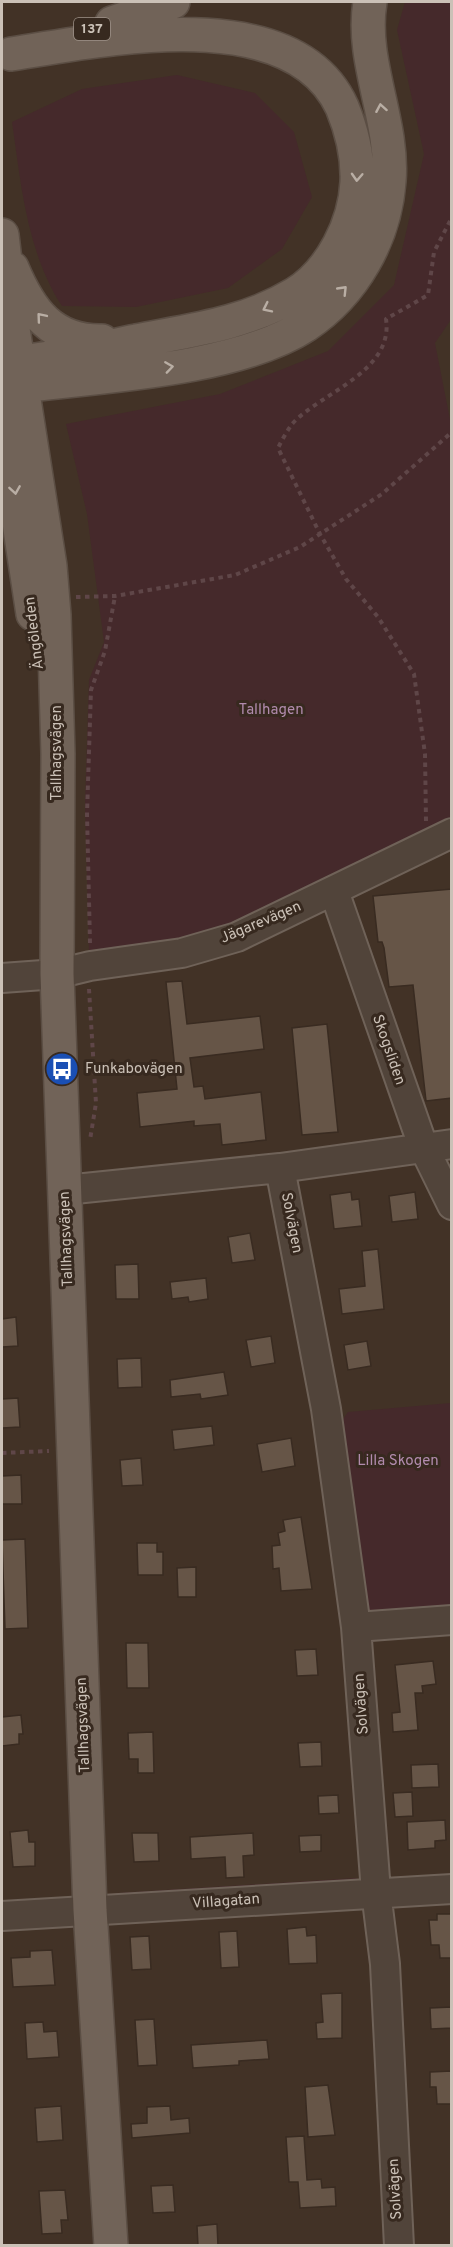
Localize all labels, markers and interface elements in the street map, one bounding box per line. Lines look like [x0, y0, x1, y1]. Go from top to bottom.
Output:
road number: 137 [74, 18, 110, 40]
one-way arrow [375, 103, 388, 113]
one-way arrow [351, 173, 364, 182]
one-way arrow [336, 287, 347, 298]
one-way arrow [263, 301, 274, 313]
one-way arrow [37, 313, 48, 324]
one-way arrow [164, 361, 174, 373]
one-way arrow [8, 484, 21, 494]
street label: Ängöleden [20, 596, 49, 671]
park label: Tallhagen [238, 701, 304, 720]
street label: Tallhagsvägen [48, 705, 67, 801]
street label: Jägarevägen [218, 897, 304, 949]
street label: Skogsliden [367, 1012, 409, 1088]
bus stop icon: Funkabovägen [44, 1051, 80, 1087]
place label: Funkabovägen [85, 1060, 183, 1079]
street label: Tallhagsvägen [56, 1191, 78, 1287]
street label: Solvägen [276, 1191, 306, 1255]
park label: Lilla Skogen [357, 1452, 439, 1471]
street label: Solvägen [350, 1673, 374, 1735]
street label: Tallhagsvägen [73, 1677, 95, 1773]
street label: Villagatan [191, 1890, 261, 1914]
street label: Solvägen [385, 2158, 407, 2220]

